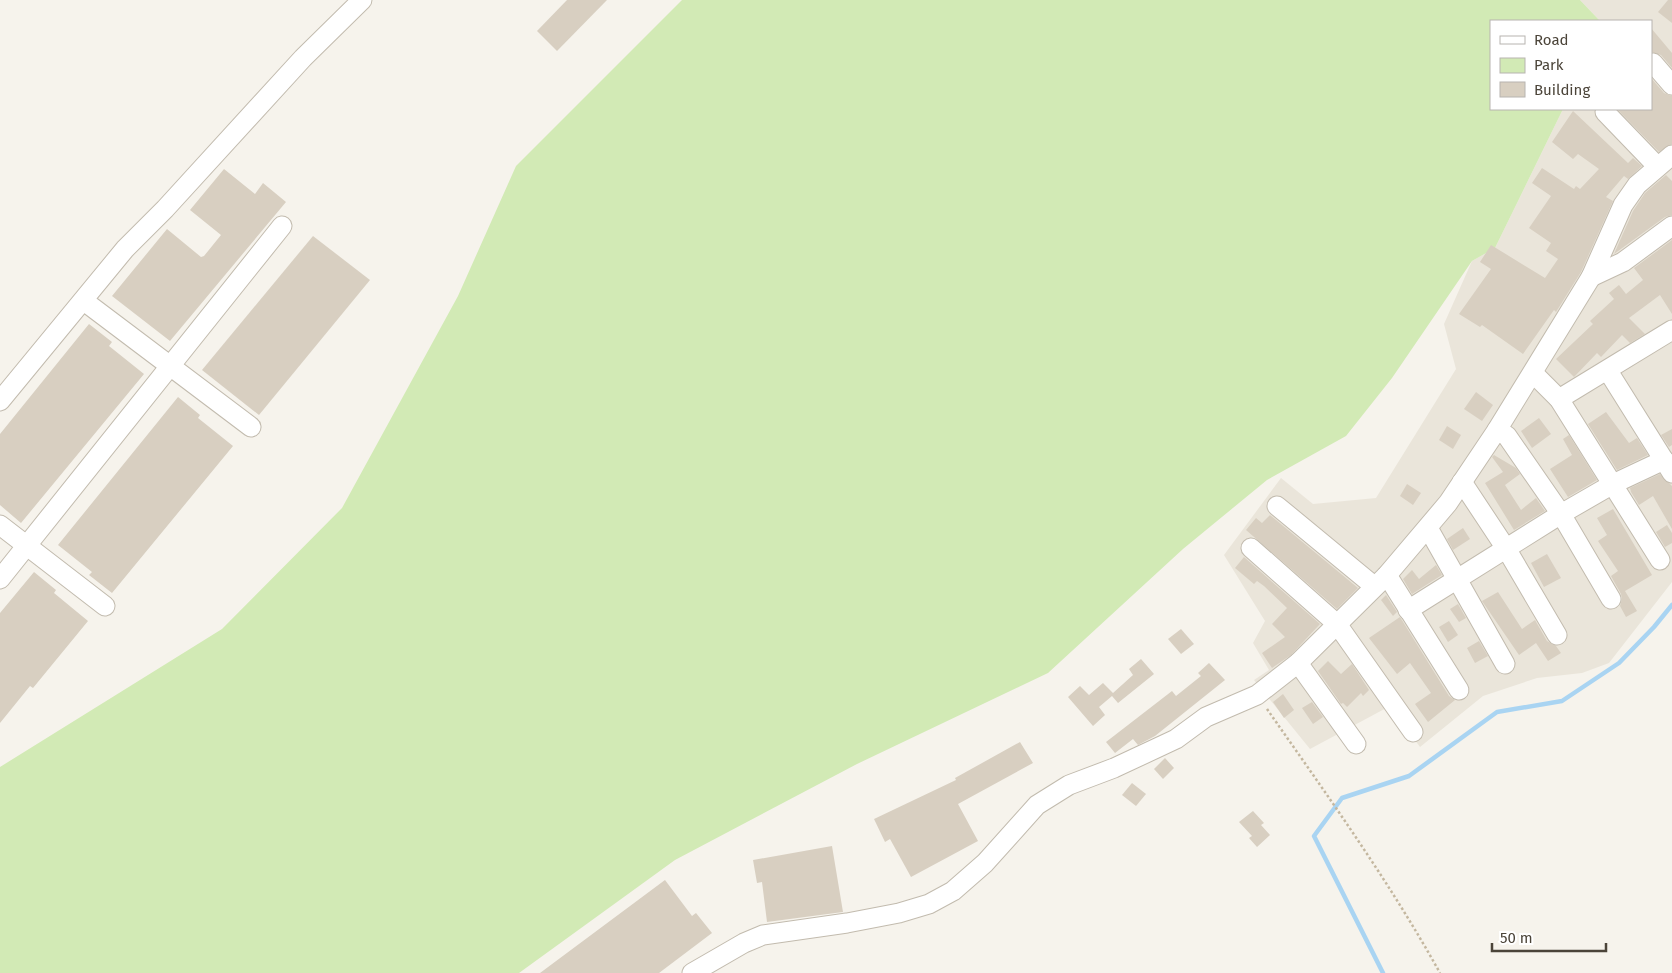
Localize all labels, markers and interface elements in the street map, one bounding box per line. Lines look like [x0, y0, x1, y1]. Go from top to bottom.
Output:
legend [1490, 20, 1652, 110]
text: Road [1534, 31, 1569, 49]
text: Park [1534, 56, 1564, 74]
text: Building [1534, 81, 1590, 99]
scale bar [1492, 920, 1606, 952]
text: 50 m [1500, 929, 1533, 947]

